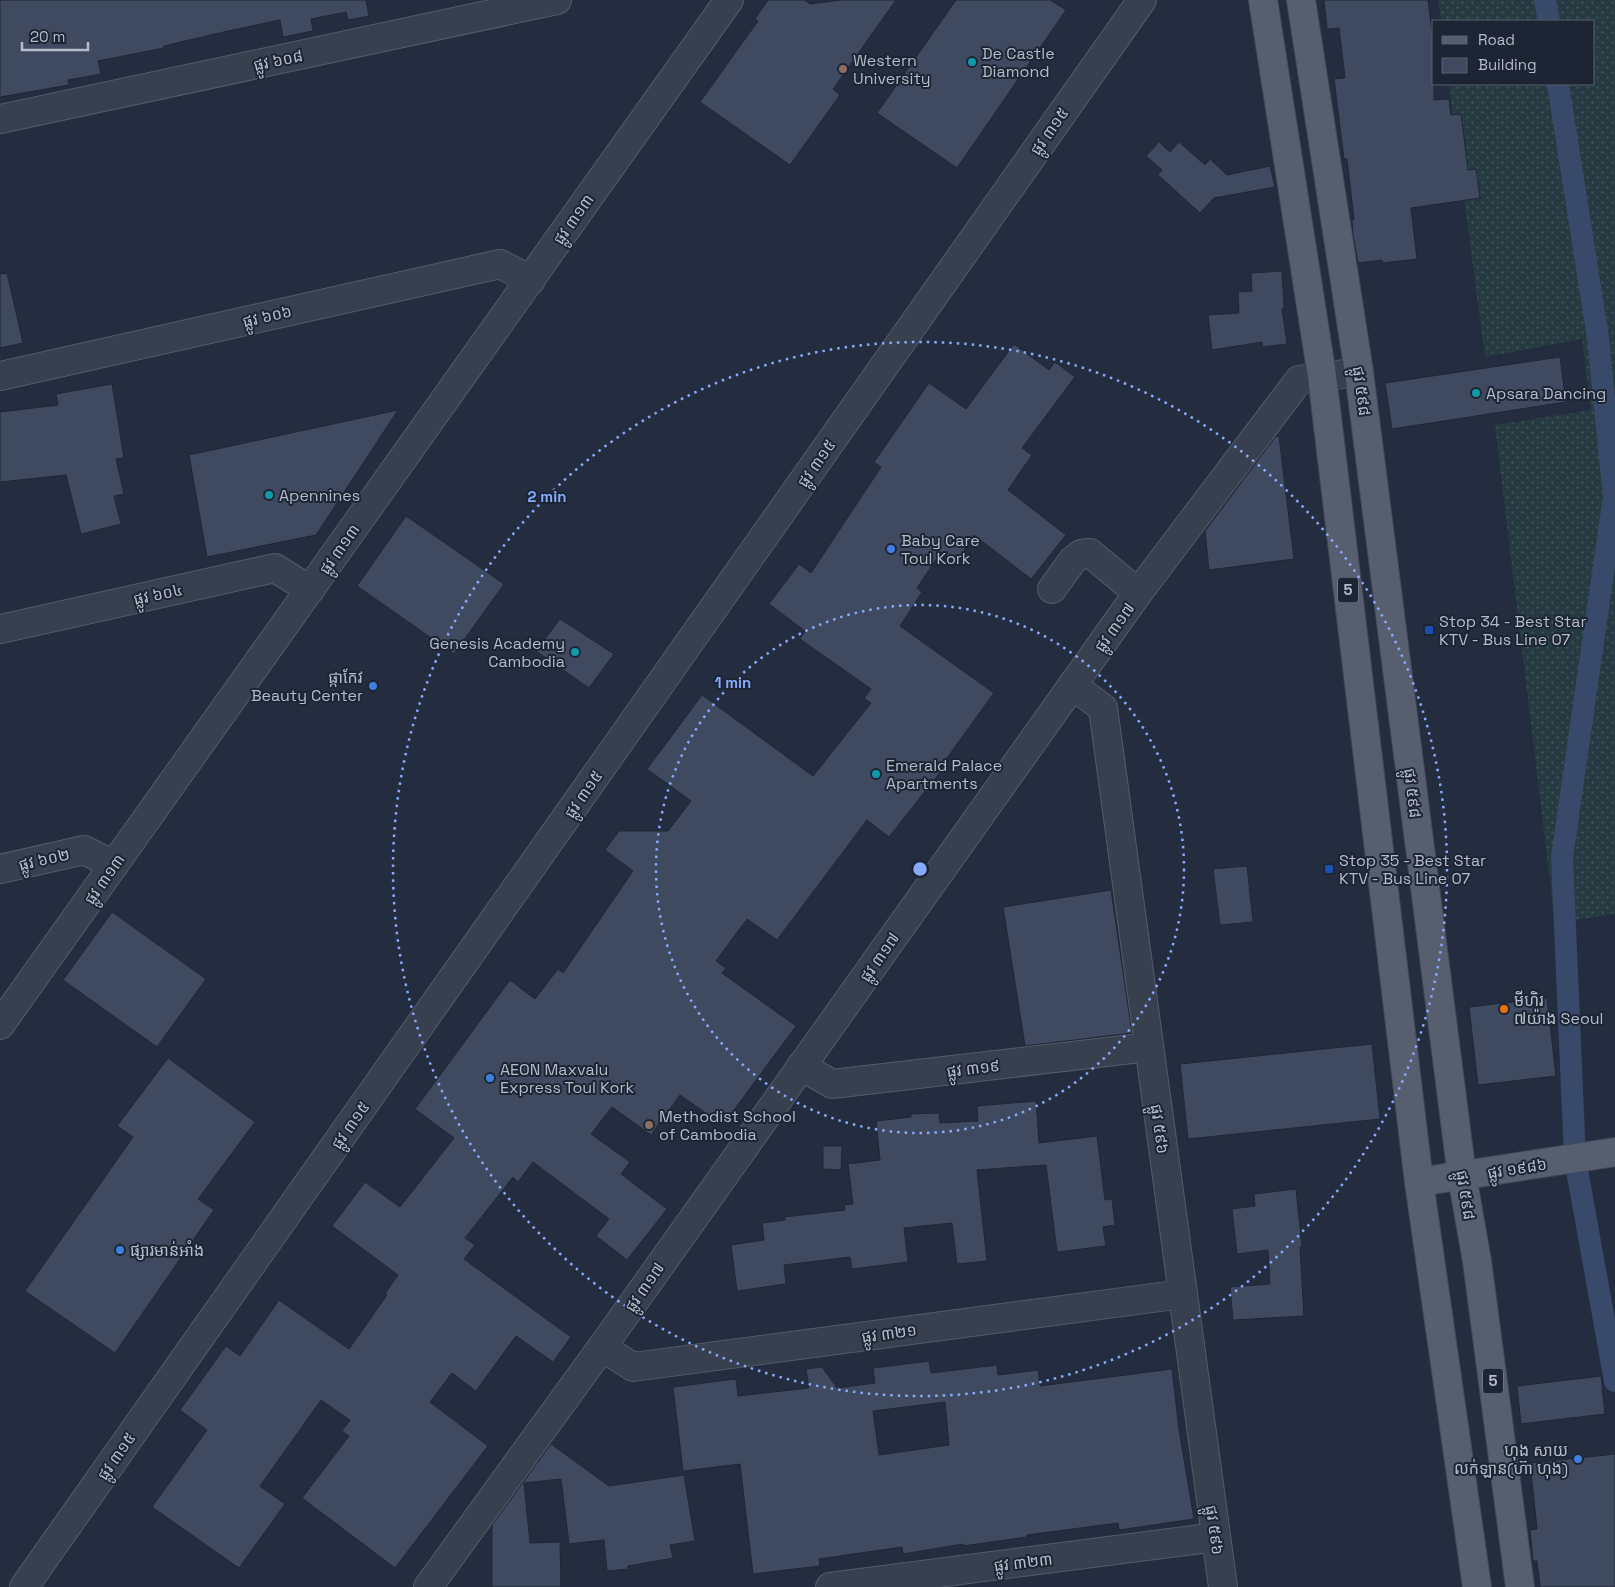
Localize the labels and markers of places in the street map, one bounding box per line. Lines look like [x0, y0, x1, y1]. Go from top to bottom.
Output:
place label: De Castle Diamond [982, 43, 1055, 82]
place label: Western University [853, 50, 931, 89]
marker: De Castle Diamond [966, 56, 978, 68]
marker: Western University [837, 63, 849, 75]
place label: Apsara Dancing [1486, 383, 1606, 404]
marker: Apsara Dancing [1470, 387, 1482, 399]
place label: Apennines [279, 485, 360, 506]
marker: Apennines [263, 489, 275, 501]
place label: Baby Care Toul Kork [901, 530, 980, 569]
marker: Baby Care Toul Kork [885, 543, 897, 555]
place label: Stop 34 - Best Star KTV - Bus Line 07 [1439, 611, 1587, 650]
marker: Stop 34 - Best Star KTV - Bus Line 07 [1423, 624, 1435, 636]
place label: Genesis Academy Cambodia [429, 633, 565, 672]
marker: Genesis Academy Cambodia [569, 646, 581, 658]
place label: ផ្កាកែវ Beauty Center [251, 667, 363, 706]
marker: ផ្កាកែវ Beauty Center [367, 680, 379, 692]
place label: Emerald Palace Apartments [886, 755, 1002, 794]
marker: Emerald Palace Apartments [870, 768, 882, 780]
place label: Stop 35 - Best Star KTV - Bus Line 07 [1339, 850, 1486, 889]
centre of rings [911, 860, 929, 878]
marker: Stop 35 - Best Star KTV - Bus Line 07 [1323, 863, 1335, 875]
place label: មីហិរ ៧យ៉ាង Seoul [1514, 990, 1604, 1029]
marker: មីហិរ ៧យ៉ាង Seoul [1498, 1003, 1510, 1015]
place label: AEON Maxvalu Express Toul Kork [500, 1059, 634, 1098]
marker: AEON Maxvalu Express Toul Kork [484, 1072, 496, 1084]
place label: Methodist School of Cambodia [659, 1106, 796, 1145]
marker: Methodist School of Cambodia [643, 1119, 655, 1131]
place label: ផ្សារមាន់អាំង [130, 1240, 204, 1261]
marker: ផ្សារមាន់អាំង [114, 1244, 126, 1256]
place label: ហុង សាយ លក់ឡាន(ហ៊ា ហុង) [1454, 1440, 1568, 1479]
marker: ហុង សាយ លក់ឡាន(ហ៊ា ហុង) [1572, 1453, 1584, 1465]

